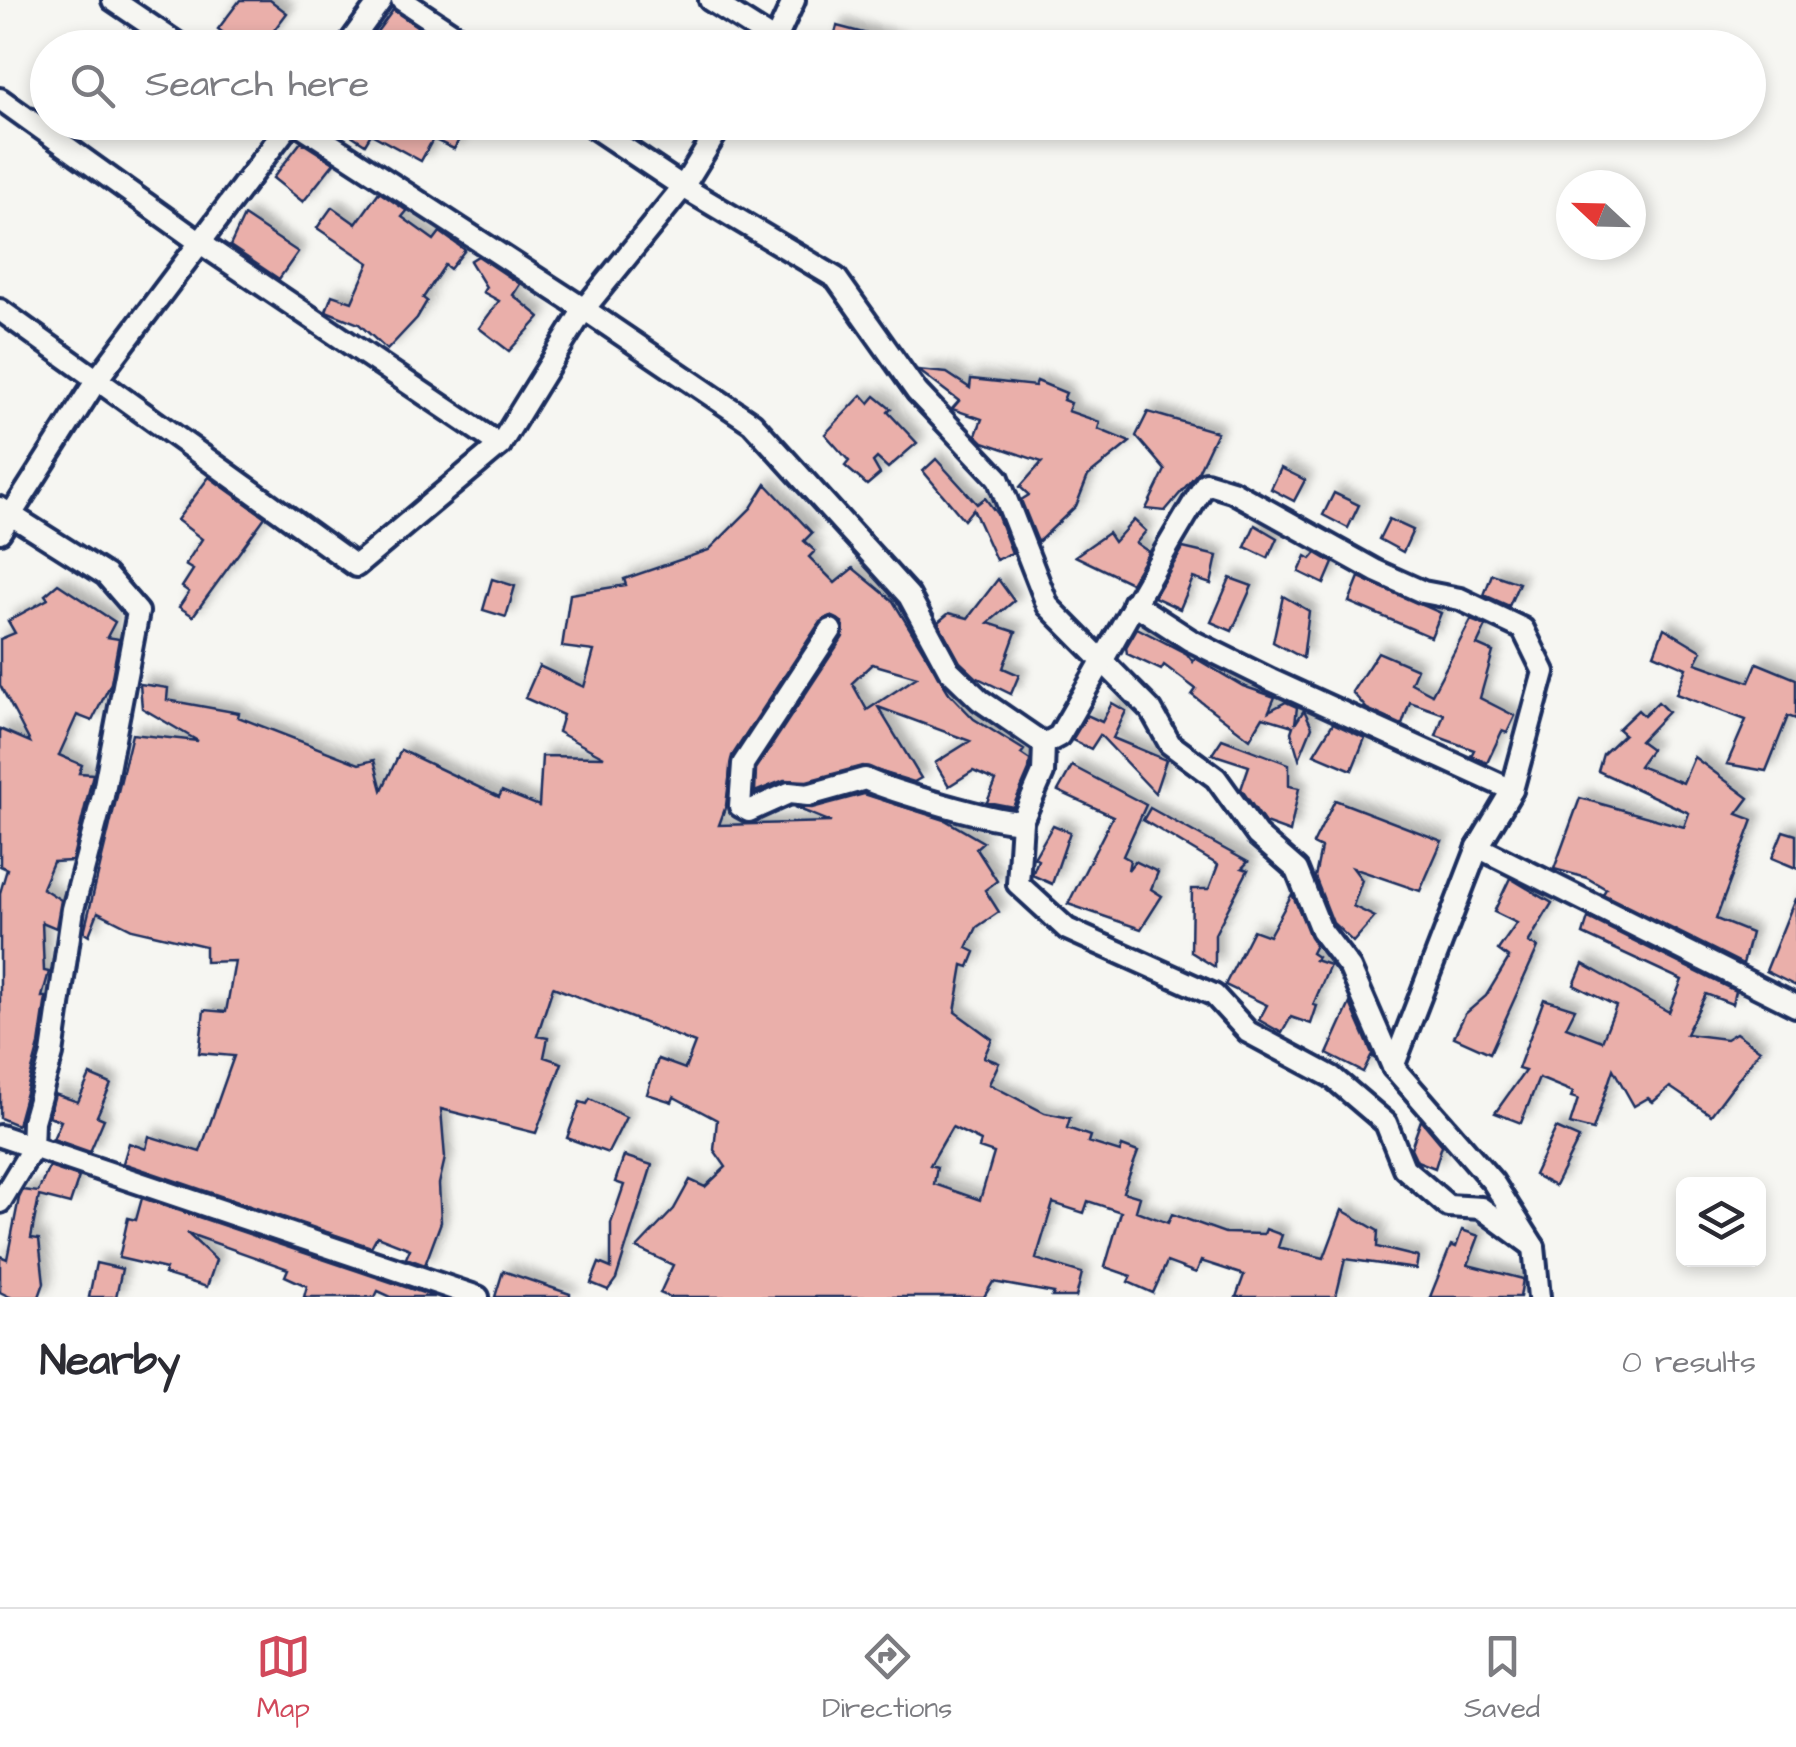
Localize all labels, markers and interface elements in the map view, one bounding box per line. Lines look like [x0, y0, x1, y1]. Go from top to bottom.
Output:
search box [30, 30, 1766, 140]
icon: search [65, 58, 120, 113]
text: Search here [145, 59, 369, 111]
north arrow [1556, 170, 1646, 260]
map controls [1676, 1177, 1766, 1267]
button: layers [1676, 1177, 1766, 1267]
text: Nearby [40, 1333, 180, 1391]
text: 0 results [1622, 1340, 1756, 1385]
tab: Map [256, 1629, 311, 1728]
tab: Directions [822, 1629, 952, 1728]
tab: Saved [1464, 1629, 1540, 1728]

